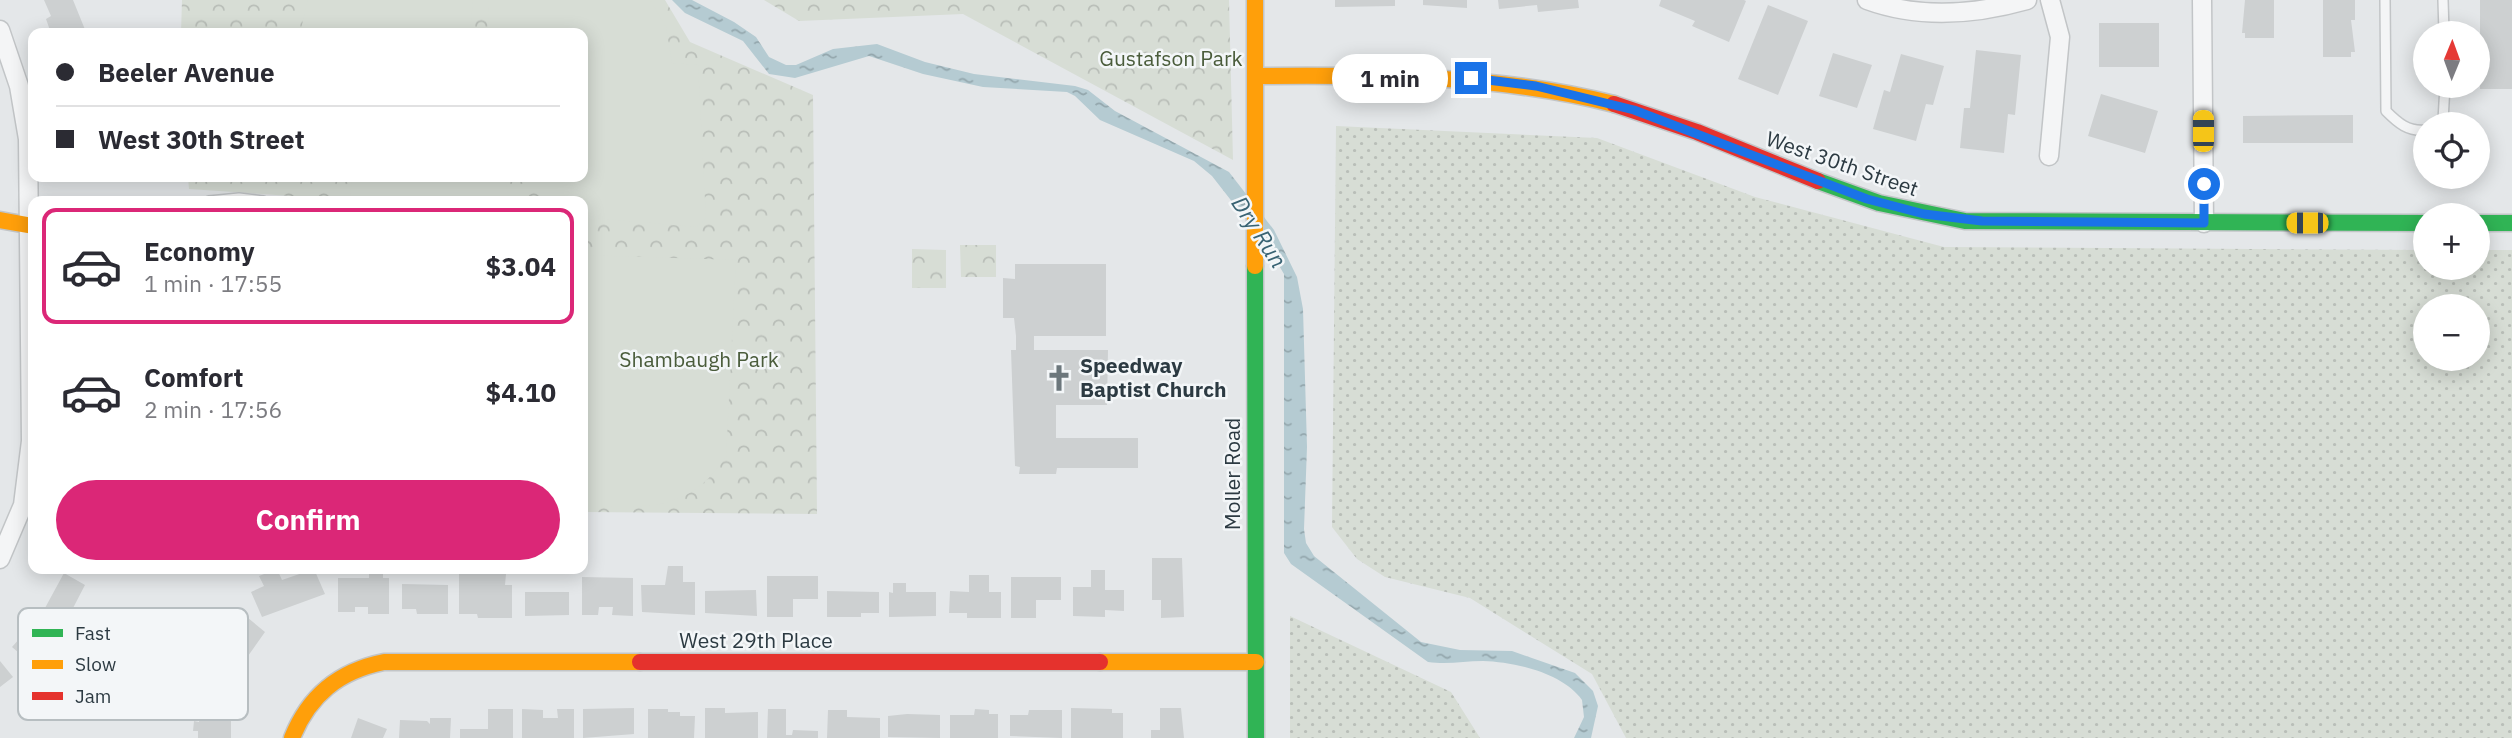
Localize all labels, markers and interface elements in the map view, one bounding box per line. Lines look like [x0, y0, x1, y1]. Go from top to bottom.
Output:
north arrow [2413, 21, 2490, 98]
map controls [2413, 21, 2490, 371]
park label: Gustafson Park [1099, 44, 1243, 72]
callout: 1 min [1331, 54, 1446, 102]
text: Beeler Avenue [98, 55, 275, 89]
route end [1455, 62, 1487, 94]
text: 1 min [1360, 63, 1420, 93]
car [2193, 110, 2214, 152]
button: locate [2413, 112, 2490, 189]
text: West 30th Street [98, 122, 305, 156]
street label: West 30th Street [1762, 124, 1922, 202]
route start [2188, 168, 2220, 200]
water label: Dry Run [1225, 190, 1294, 273]
button: + [2413, 203, 2490, 280]
car [2287, 213, 2329, 234]
text: Economy [144, 234, 255, 268]
icon: car [60, 235, 123, 298]
text: $3.04 [486, 249, 556, 283]
text: 1 min · 17:55 [144, 268, 282, 298]
button: − [2413, 294, 2490, 371]
park label: Shambaugh Park [619, 345, 779, 373]
place label: Speedway Baptist Church [1080, 351, 1227, 403]
text: Comfort [144, 360, 243, 394]
icon: car [60, 361, 123, 424]
church icon: Speedway Baptist Church [1044, 363, 1074, 393]
text: $4.10 [486, 375, 556, 409]
text: 2 min · 17:56 [144, 394, 282, 424]
street label: Moller Road [1218, 418, 1246, 530]
button: Confirm [56, 480, 560, 560]
legend [18, 608, 248, 720]
text: Fast [75, 621, 111, 645]
street label: West 29th Place [679, 626, 833, 654]
text: Slow [75, 652, 116, 676]
text: Jam [75, 684, 111, 708]

